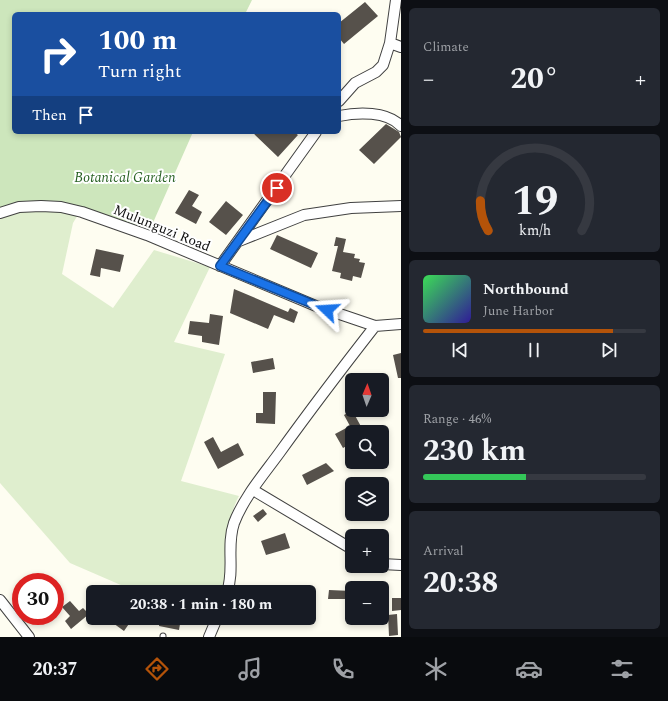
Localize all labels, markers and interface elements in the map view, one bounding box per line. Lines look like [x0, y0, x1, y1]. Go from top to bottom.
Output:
text: 100 m [98, 19, 177, 62]
icon: right [32, 28, 84, 80]
text: Climate [423, 37, 469, 57]
text: 20° [510, 56, 559, 102]
text: Turn right [98, 58, 181, 85]
text: − [423, 63, 434, 96]
text: + [635, 63, 646, 96]
text: Then [32, 104, 67, 127]
icon: arrive [75, 104, 97, 126]
park label: Botanical Garden [74, 167, 176, 188]
text: 19 [511, 169, 558, 232]
pin [260, 171, 294, 205]
icon: arrive [266, 177, 288, 199]
street label: Mulunguzi Road [110, 199, 214, 257]
text: km/h [518, 219, 551, 241]
text: Northbound [483, 278, 569, 301]
position arrow [306, 289, 348, 331]
text: June Harbor [483, 301, 554, 321]
icon: previous [449, 339, 471, 361]
icon: pause [523, 339, 545, 361]
icon: next [598, 339, 620, 361]
north arrow [345, 373, 389, 417]
map controls [345, 373, 389, 625]
text: Range · 46% [423, 409, 491, 429]
button: search [345, 425, 389, 469]
text: 230 km [423, 428, 526, 474]
button: layers [345, 477, 389, 521]
button: + [345, 529, 389, 573]
text: Arrival [423, 541, 464, 561]
text: 20:38 [423, 560, 498, 606]
speed limit sign: 30 [12, 573, 64, 625]
button: − [345, 581, 389, 625]
text: 20:38 · 1 min · 180 m [130, 593, 272, 616]
icon: directions [143, 655, 171, 683]
icon: music [236, 655, 264, 683]
icon: phone [329, 655, 357, 683]
icon: climate [422, 655, 450, 683]
icon: car [515, 655, 543, 683]
icon: filters [608, 655, 636, 683]
text: 20:37 [32, 656, 78, 683]

